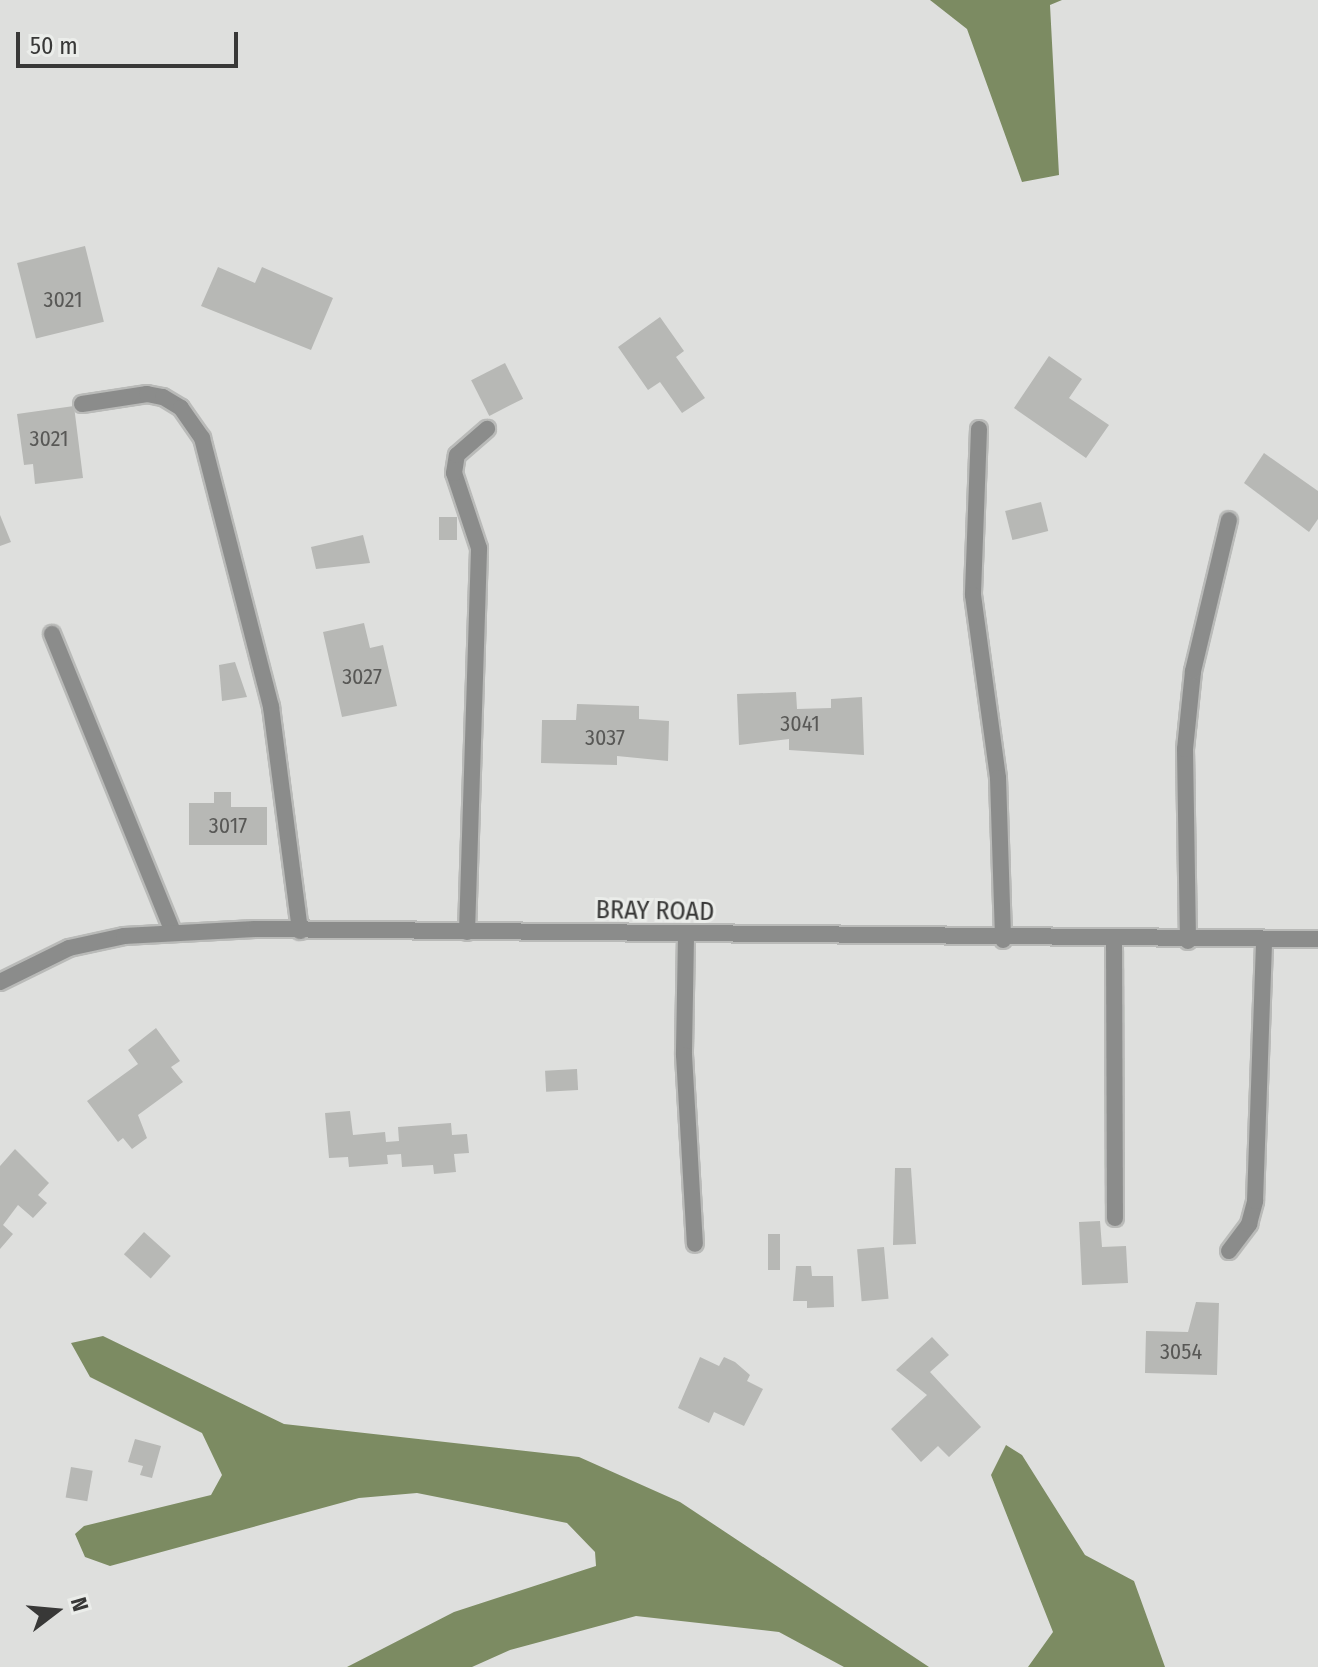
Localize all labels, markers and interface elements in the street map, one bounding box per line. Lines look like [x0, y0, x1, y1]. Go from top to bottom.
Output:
scale bar [20, 16, 242, 66]
text: 50 m [30, 32, 78, 60]
house number: 3021 [44, 287, 82, 313]
house number: 3021 [30, 426, 68, 452]
house number: 3027 [342, 664, 382, 690]
house number: 3041 [780, 711, 820, 737]
house number: 3037 [585, 725, 625, 751]
house number: 3017 [209, 813, 247, 839]
street label: BRAY ROAD [595, 894, 715, 928]
house number: 3054 [1160, 1339, 1202, 1365]
north arrow [16, 1571, 96, 1651]
text: N [65, 1594, 94, 1614]

